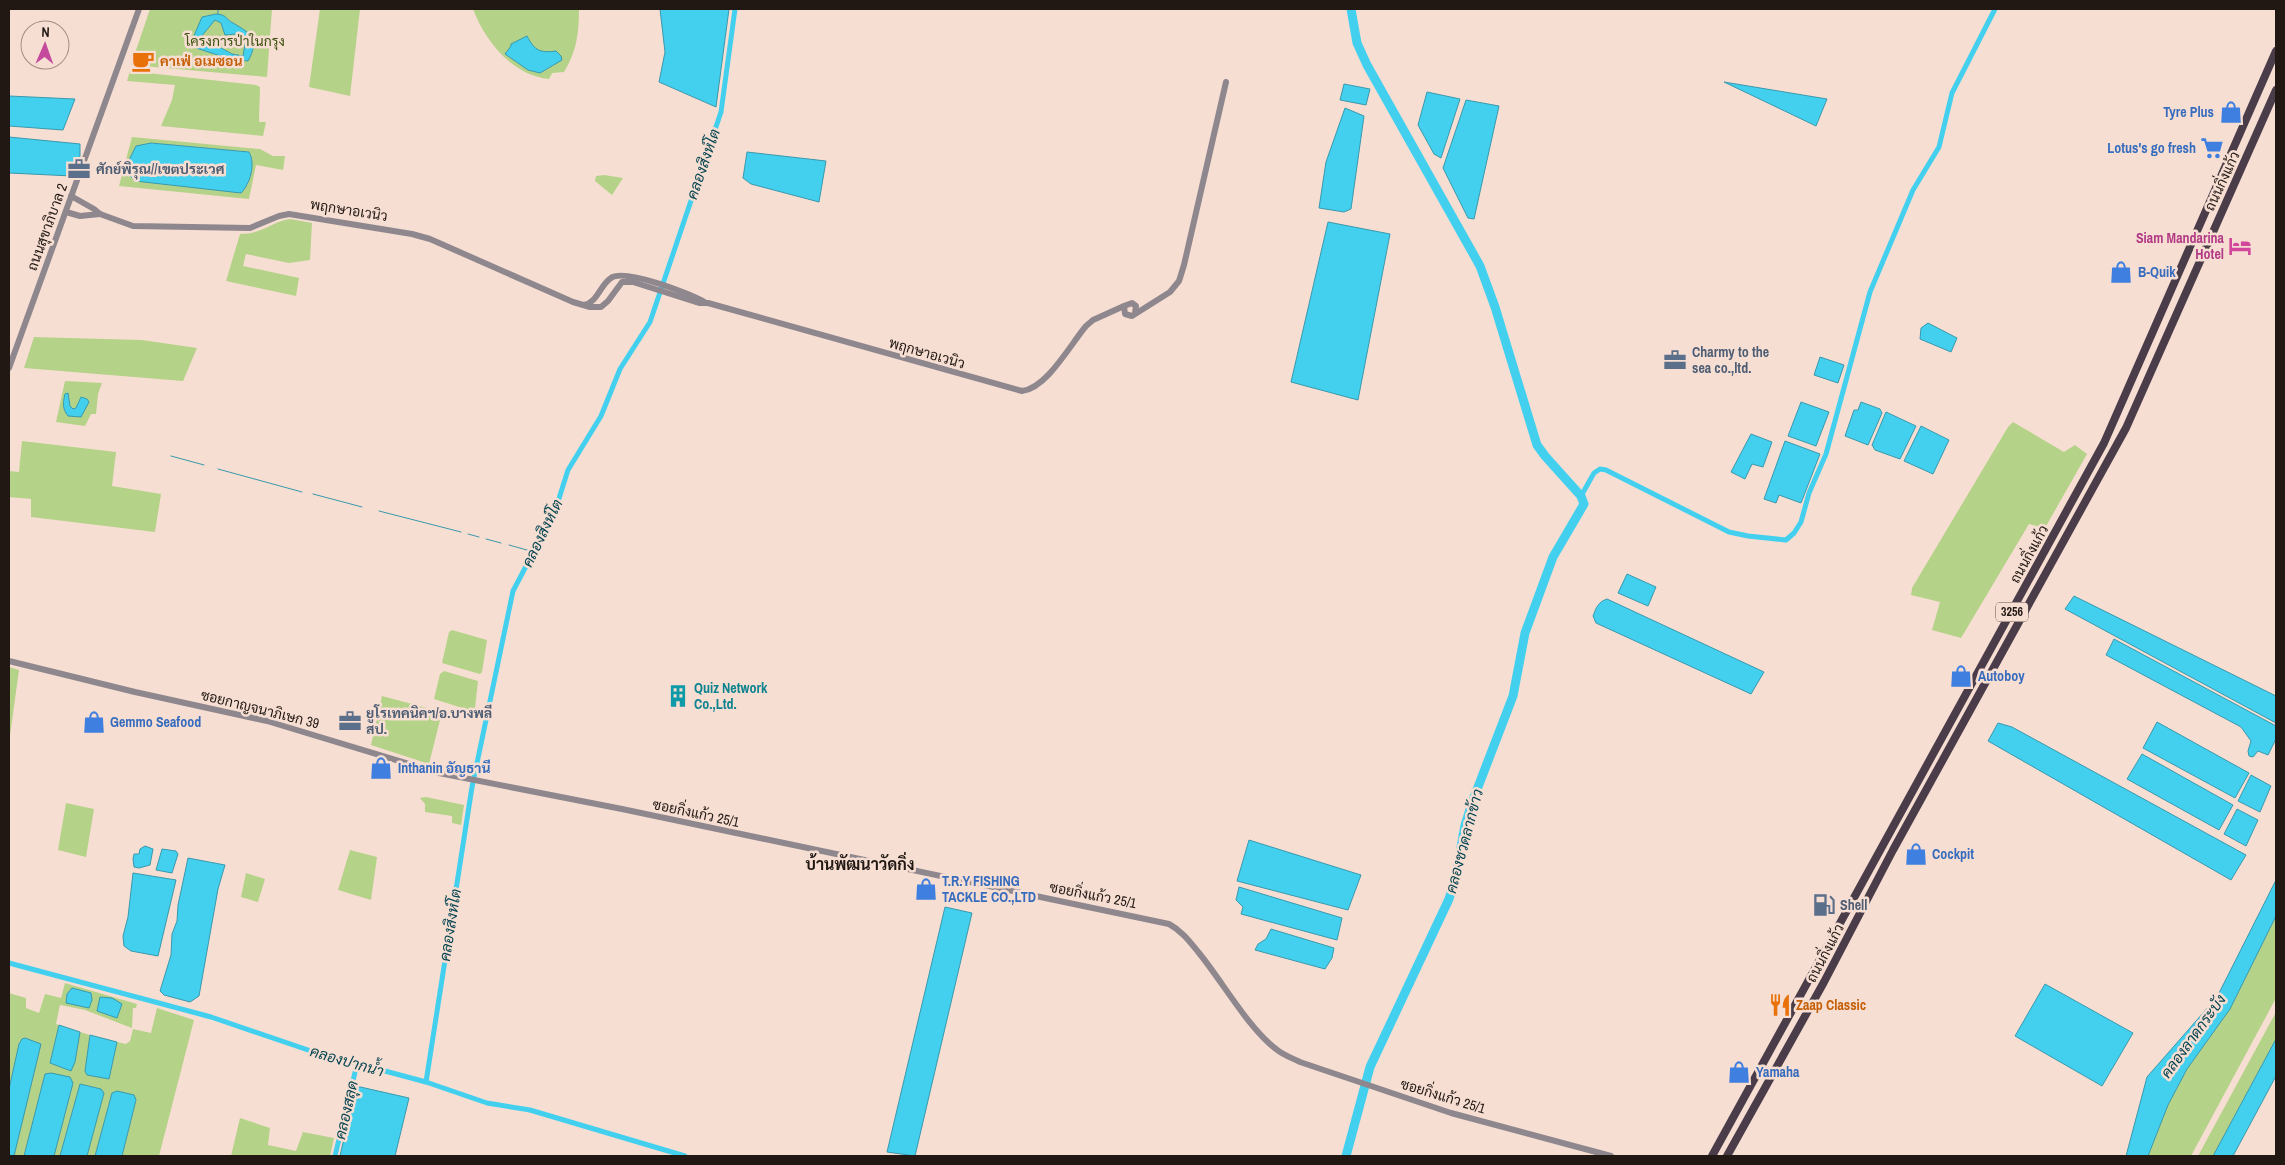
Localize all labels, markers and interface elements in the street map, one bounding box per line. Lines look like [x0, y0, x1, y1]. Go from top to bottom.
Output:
north arrow [20, 20, 70, 70]
text: N [41, 23, 50, 41]
park label: โครงการป่าในกรุง [184, 32, 285, 51]
cafe icon: คาเฟ่ อเมซอน [130, 48, 156, 74]
place label: คาเฟ่ อเมซอน [160, 52, 243, 70]
shop icon: Tyre Plus [2218, 99, 2244, 125]
place label: Tyre Plus [2163, 103, 2214, 121]
water label: คลองสิงห์โต [681, 126, 725, 202]
supermarket icon: Lotus's go fresh [2199, 135, 2225, 161]
place label: Lotus's go fresh [2107, 139, 2196, 157]
street label: ถนนกิ่งแก้ว [2198, 147, 2244, 214]
office icon: ศักย์พิรุณ//เขตประเวศ [66, 156, 92, 182]
place label: ศักย์พิรุณ//เขตประเวศ [96, 160, 225, 180]
street label: ถนนสุขาภิบาล 2 [23, 181, 72, 273]
street label: พฤกษาอเวนิว [309, 195, 389, 225]
place label: Siam Mandarina Hotel [2136, 229, 2225, 263]
hotel icon: Siam Mandarina Hotel [2227, 233, 2253, 259]
shop icon: B-Quik [2108, 259, 2134, 285]
place label: B-Quik [2138, 263, 2176, 281]
street label: พฤกษาอเวนิว [887, 334, 967, 372]
place label: Charmy to the sea co.,ltd. [1692, 343, 1769, 377]
office icon: Charmy to the sea co.,ltd. [1662, 347, 1688, 373]
water label: คลองสิงห์โต [517, 495, 567, 571]
street label: ถนนกิ่งแก้ว [2004, 521, 2052, 586]
road number: 3256 [1996, 602, 2028, 622]
shop icon: Autoboy [1948, 663, 1974, 689]
place label: Autoboy [1978, 667, 2025, 685]
place label: Quiz Network Co.,Ltd. [694, 679, 768, 713]
building icon: Quiz Network Co.,Ltd. [665, 683, 691, 709]
street label: ซอยกาญจนาภิเษก 39 [199, 686, 321, 732]
place label: ยูโรเทคนิคฯ/อ.บางพลี สป. [366, 704, 492, 738]
office icon: ยูโรเทคนิคฯ/อ.บางพลี สป. [337, 708, 363, 734]
shop icon: Gemmo Seafood [81, 709, 107, 735]
place label: Gemmo Seafood [110, 713, 201, 731]
shop icon: Inthanin อัญธานี [368, 755, 394, 781]
place label: Inthanin อัญธานี [398, 759, 491, 777]
water label: คลองชวดลากข้าว [1440, 786, 1488, 896]
street label: ซอยกิ่งแก้ว 25/1 [651, 793, 742, 831]
shop icon: Cockpit [1903, 841, 1929, 867]
place label: Cockpit [1932, 845, 1974, 863]
district label: บ้านพัฒนาวัดกิ่ง [805, 851, 915, 875]
place label: T.R.Y FISHING TACKLE CO.,LTD [942, 872, 1036, 906]
street label: ซอยกิ่งแก้ว 25/1 [1048, 875, 1139, 912]
shop icon: T.R.Y FISHING TACKLE CO.,LTD [913, 876, 939, 902]
water label: คลองสิงห์โต [434, 887, 466, 963]
fuel station icon: Shell [1811, 892, 1837, 918]
place label: Shell [1840, 896, 1867, 914]
street label: ถนนกิ่งแก้ว [1800, 920, 1848, 985]
water label: คลองลาดกระบัง [2156, 990, 2231, 1082]
restaurant icon: Zaap Classic [1767, 992, 1793, 1018]
place label: Zaap Classic [1796, 996, 1866, 1014]
water label: คลองปากน้ำ [308, 1039, 387, 1082]
shop icon: Yamaha [1726, 1059, 1752, 1085]
place label: Yamaha [1756, 1063, 1800, 1081]
street label: ซอยกิ่งแก้ว 25/1 [1398, 1072, 1489, 1118]
water label: คลองสลุด [329, 1078, 364, 1142]

